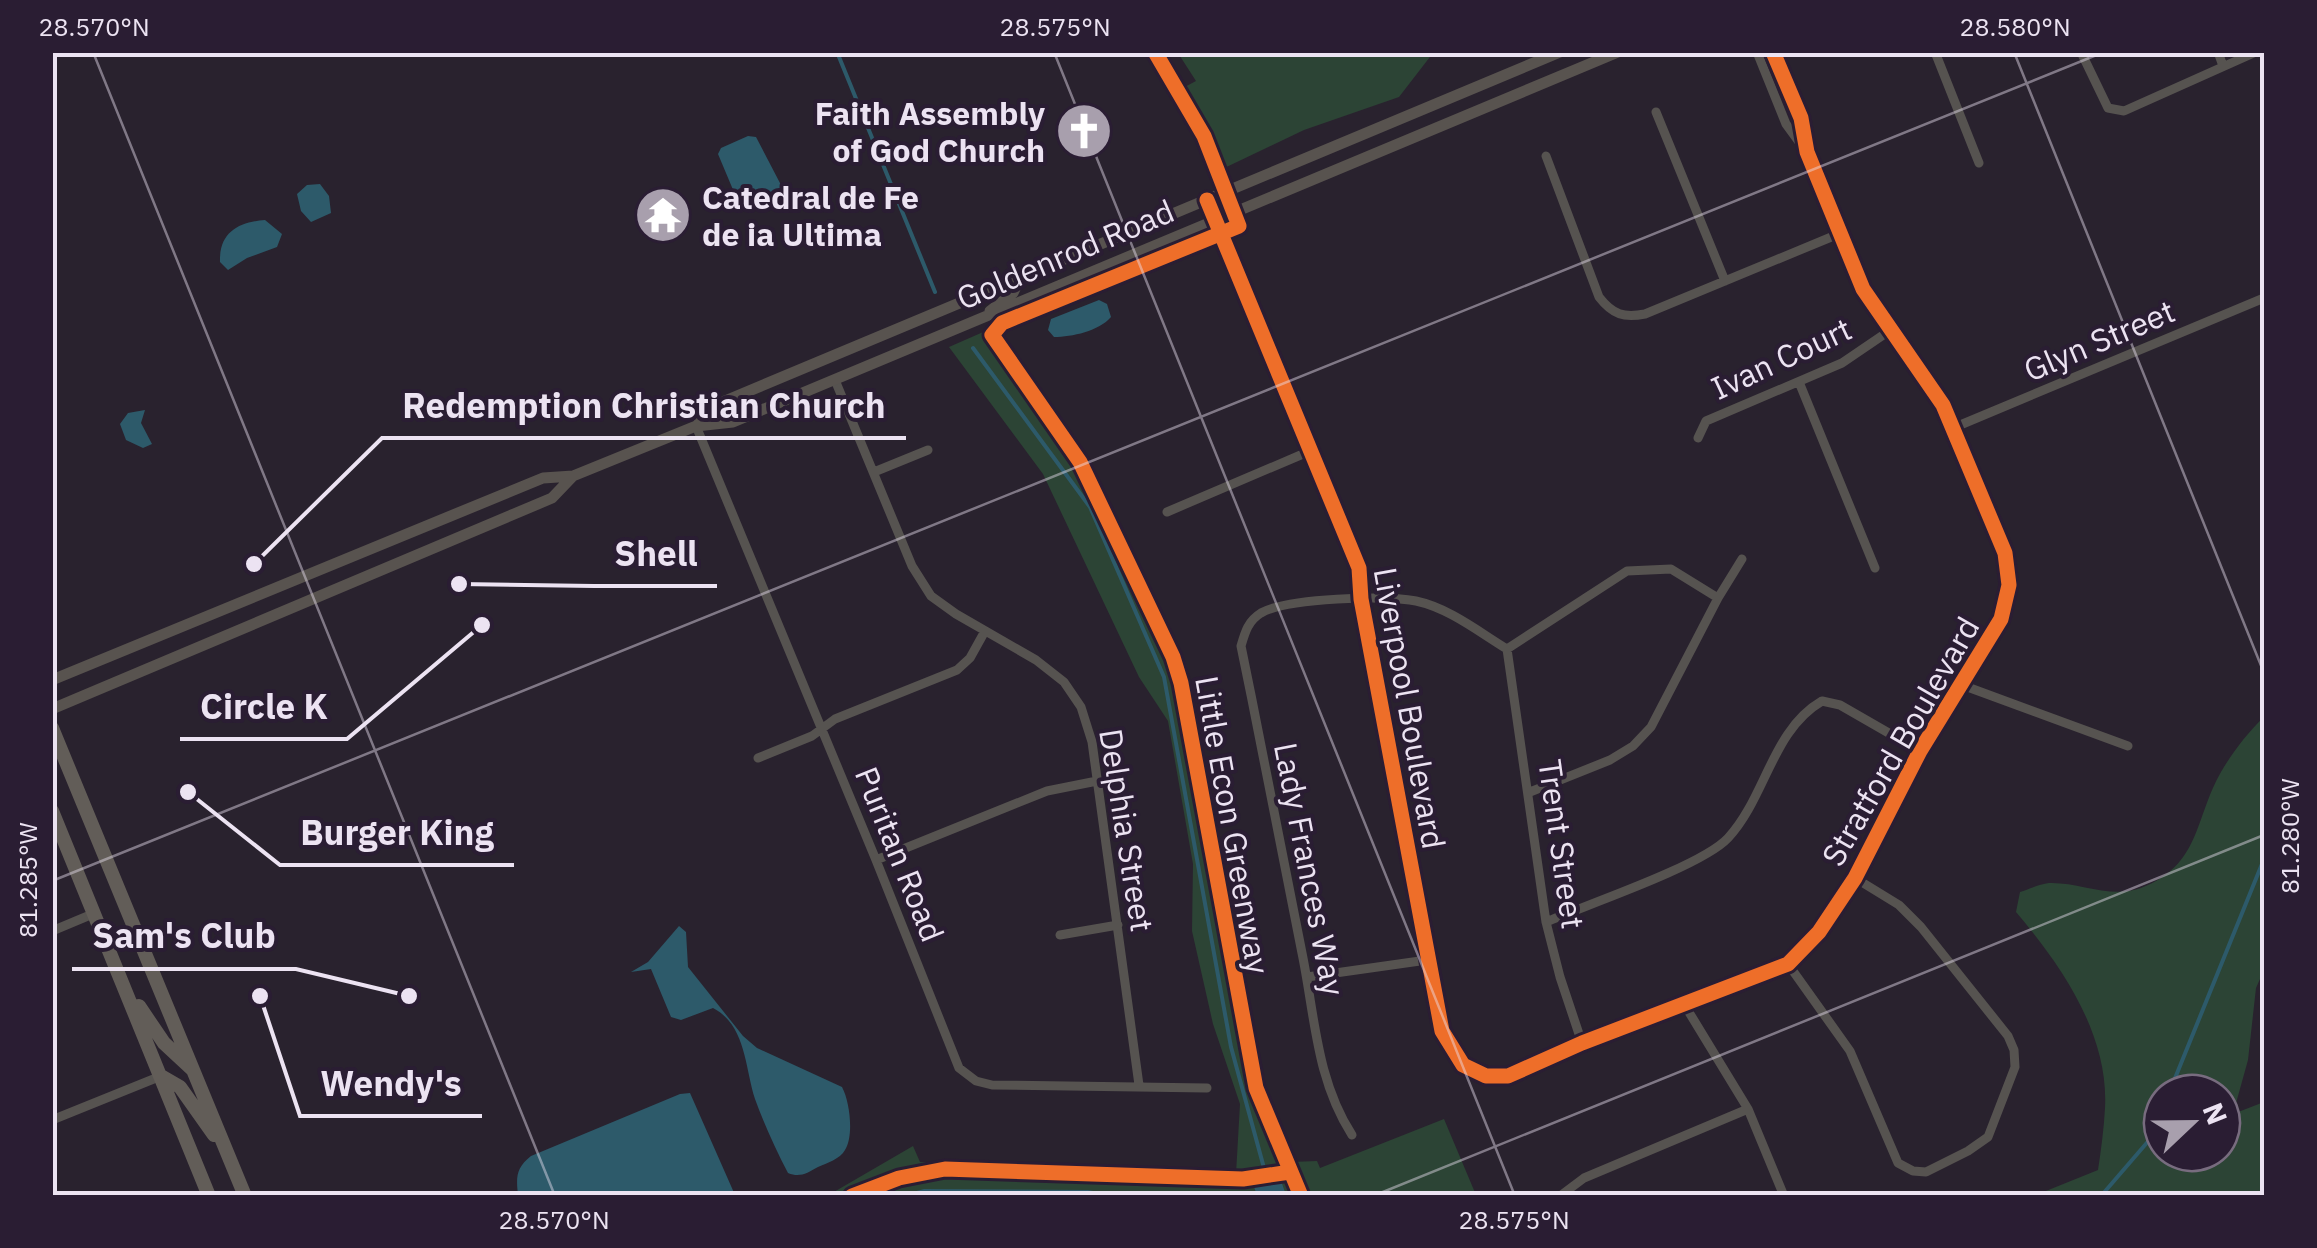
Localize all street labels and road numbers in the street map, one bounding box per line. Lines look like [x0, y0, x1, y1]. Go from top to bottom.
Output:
street label: Goldenrod Road [950, 189, 1180, 319]
street label: Glyn Street [2017, 289, 2181, 391]
street label: Ivan Court [1704, 307, 1858, 409]
street label: Liverpool Boulevard [1365, 564, 1455, 852]
street label: Stratford Boulevard [1812, 609, 1988, 873]
street label: Little Econ Greenway [1186, 673, 1280, 977]
street label: Delphia Street [1090, 726, 1164, 934]
street label: Lady Frances Way [1265, 739, 1355, 999]
street label: Trent Street [1529, 757, 1595, 931]
street label: Puritan Road [846, 760, 954, 948]

